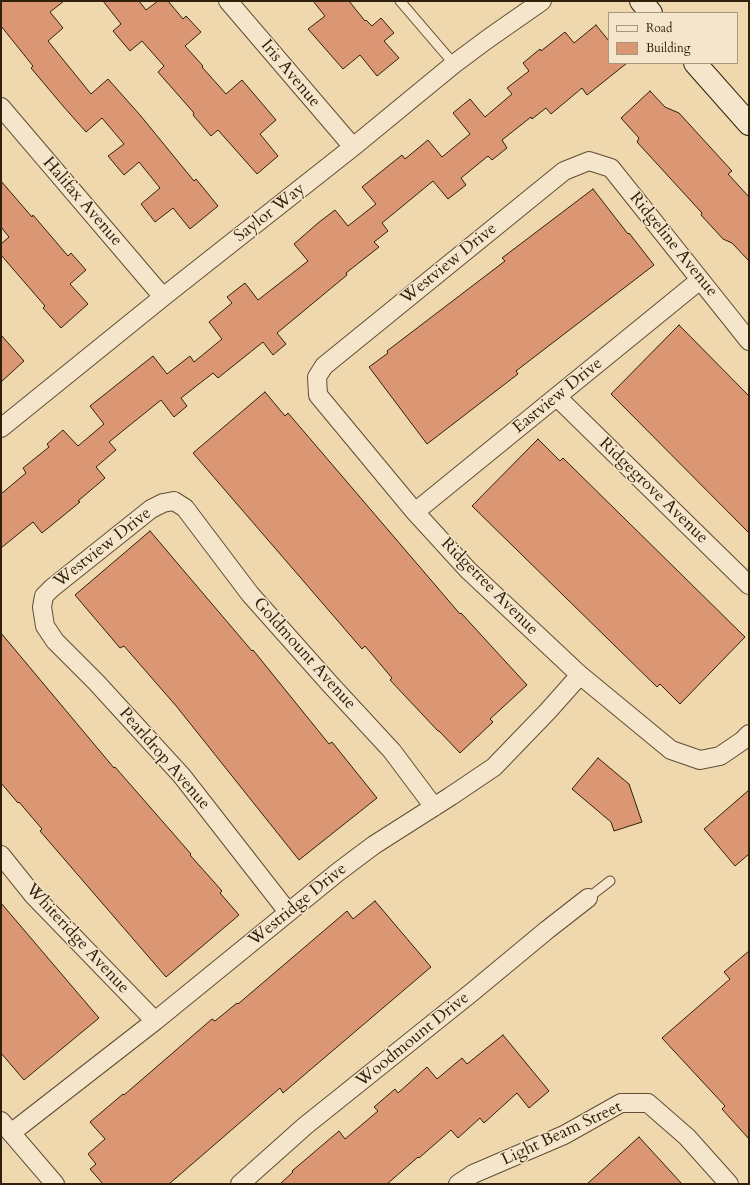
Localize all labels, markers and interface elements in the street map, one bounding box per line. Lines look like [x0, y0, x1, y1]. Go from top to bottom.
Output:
legend [608, 12, 738, 64]
text: Road [646, 20, 672, 36]
street label: Iris Avenue [256, 36, 324, 112]
text: Building [646, 40, 690, 56]
street label: Halifax Avenue [38, 153, 126, 251]
street label: Saylor Way [231, 179, 309, 247]
street label: Ridgeline Avenue [624, 188, 722, 302]
street label: Westview Drive [397, 219, 501, 309]
street label: Eastview Drive [509, 354, 607, 438]
street label: Ridgegrove Avenue [594, 434, 712, 548]
street label: Westview Drive [50, 504, 156, 592]
street label: Ridgetree Avenue [436, 534, 542, 640]
street label: Goldmount Avenue [248, 594, 360, 714]
street label: Pearldrop Avenue [114, 704, 214, 814]
street label: Westridge Drive [245, 859, 351, 951]
street label: Whiteridge Avenue [21, 880, 133, 998]
street label: Woodmount Drive [352, 988, 474, 1092]
street label: Light Beam Street [499, 1097, 625, 1171]

